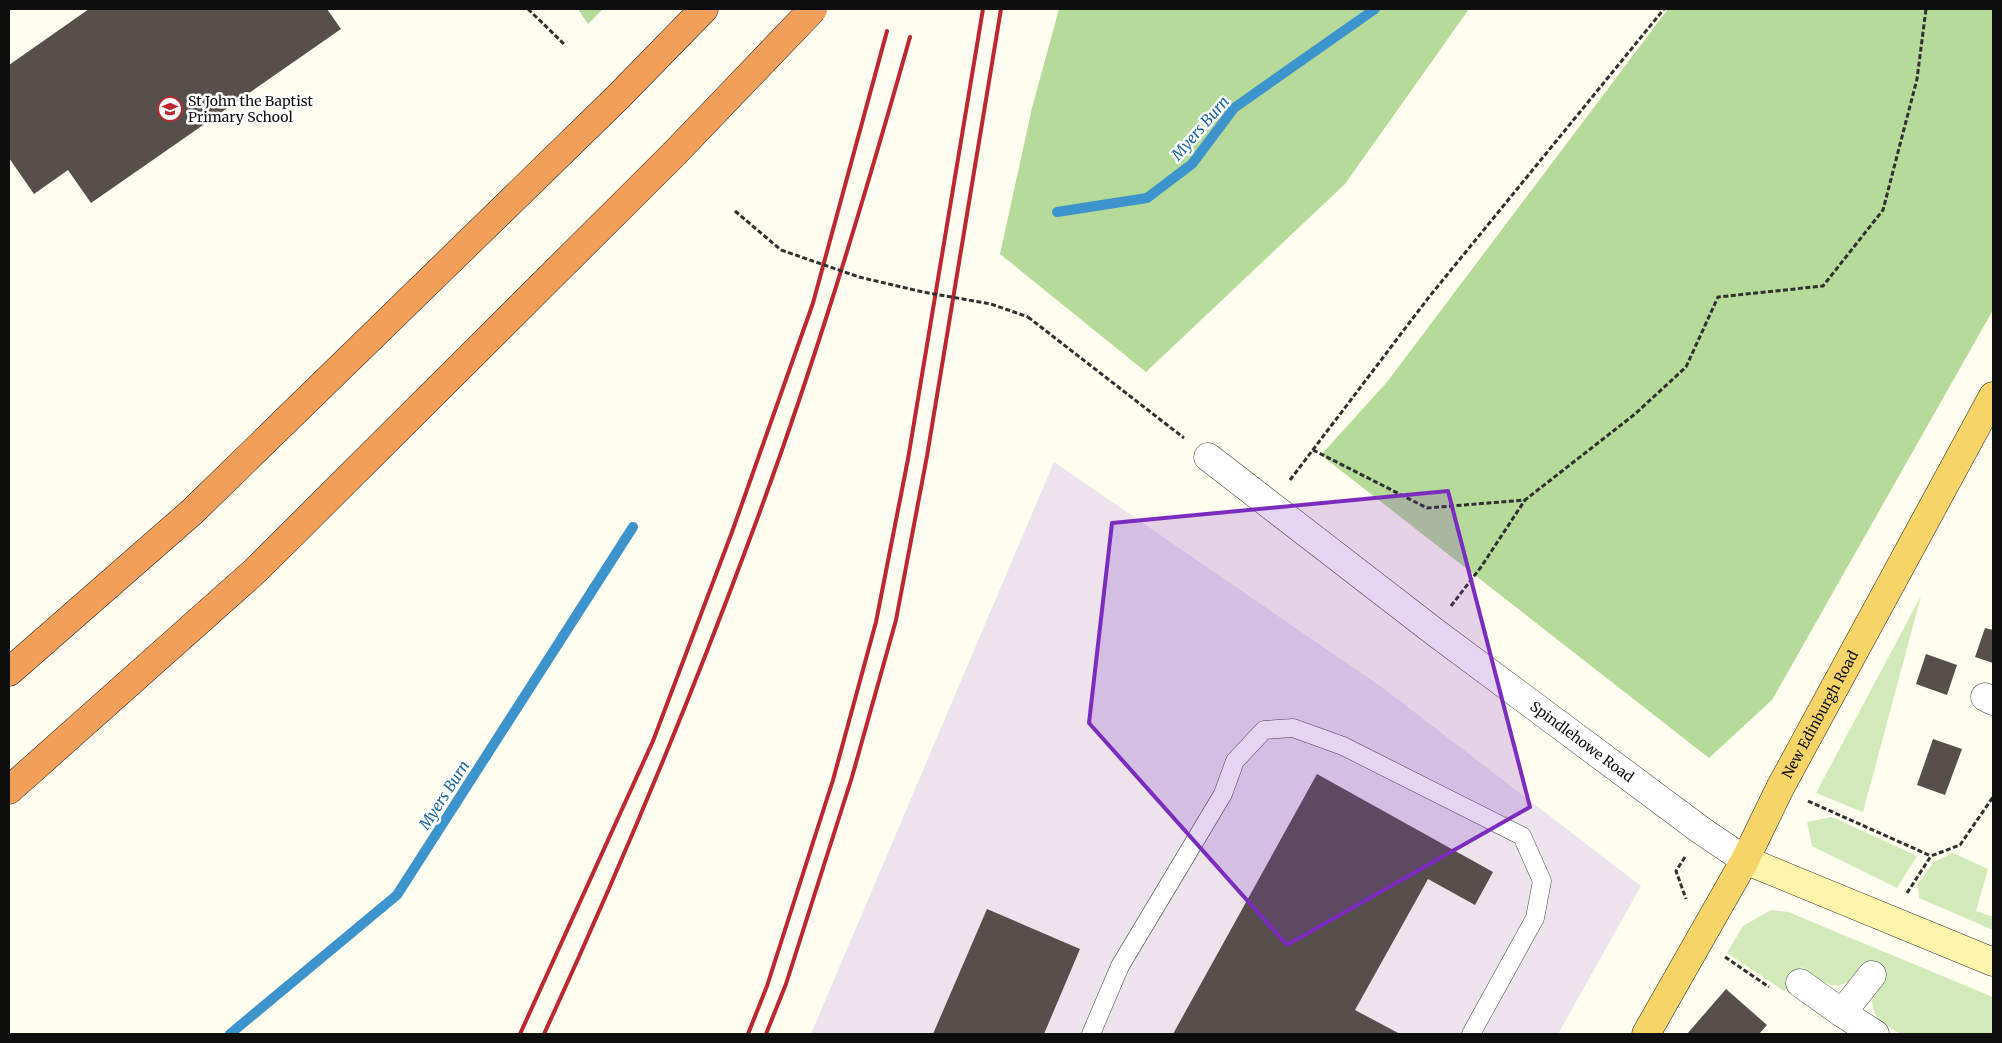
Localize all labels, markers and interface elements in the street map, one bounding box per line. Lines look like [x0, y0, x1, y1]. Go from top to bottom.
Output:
place label: St John the Baptist Primary School [188, 92, 314, 126]
water label: Myers Burn [1166, 92, 1233, 165]
school or university icon: St John the Baptist Primary School [157, 96, 183, 122]
street label: New Edinburgh Road [1778, 647, 1862, 781]
street label: Spindlehowe Road [1527, 697, 1638, 786]
water label: Myers Burn [414, 757, 473, 834]

